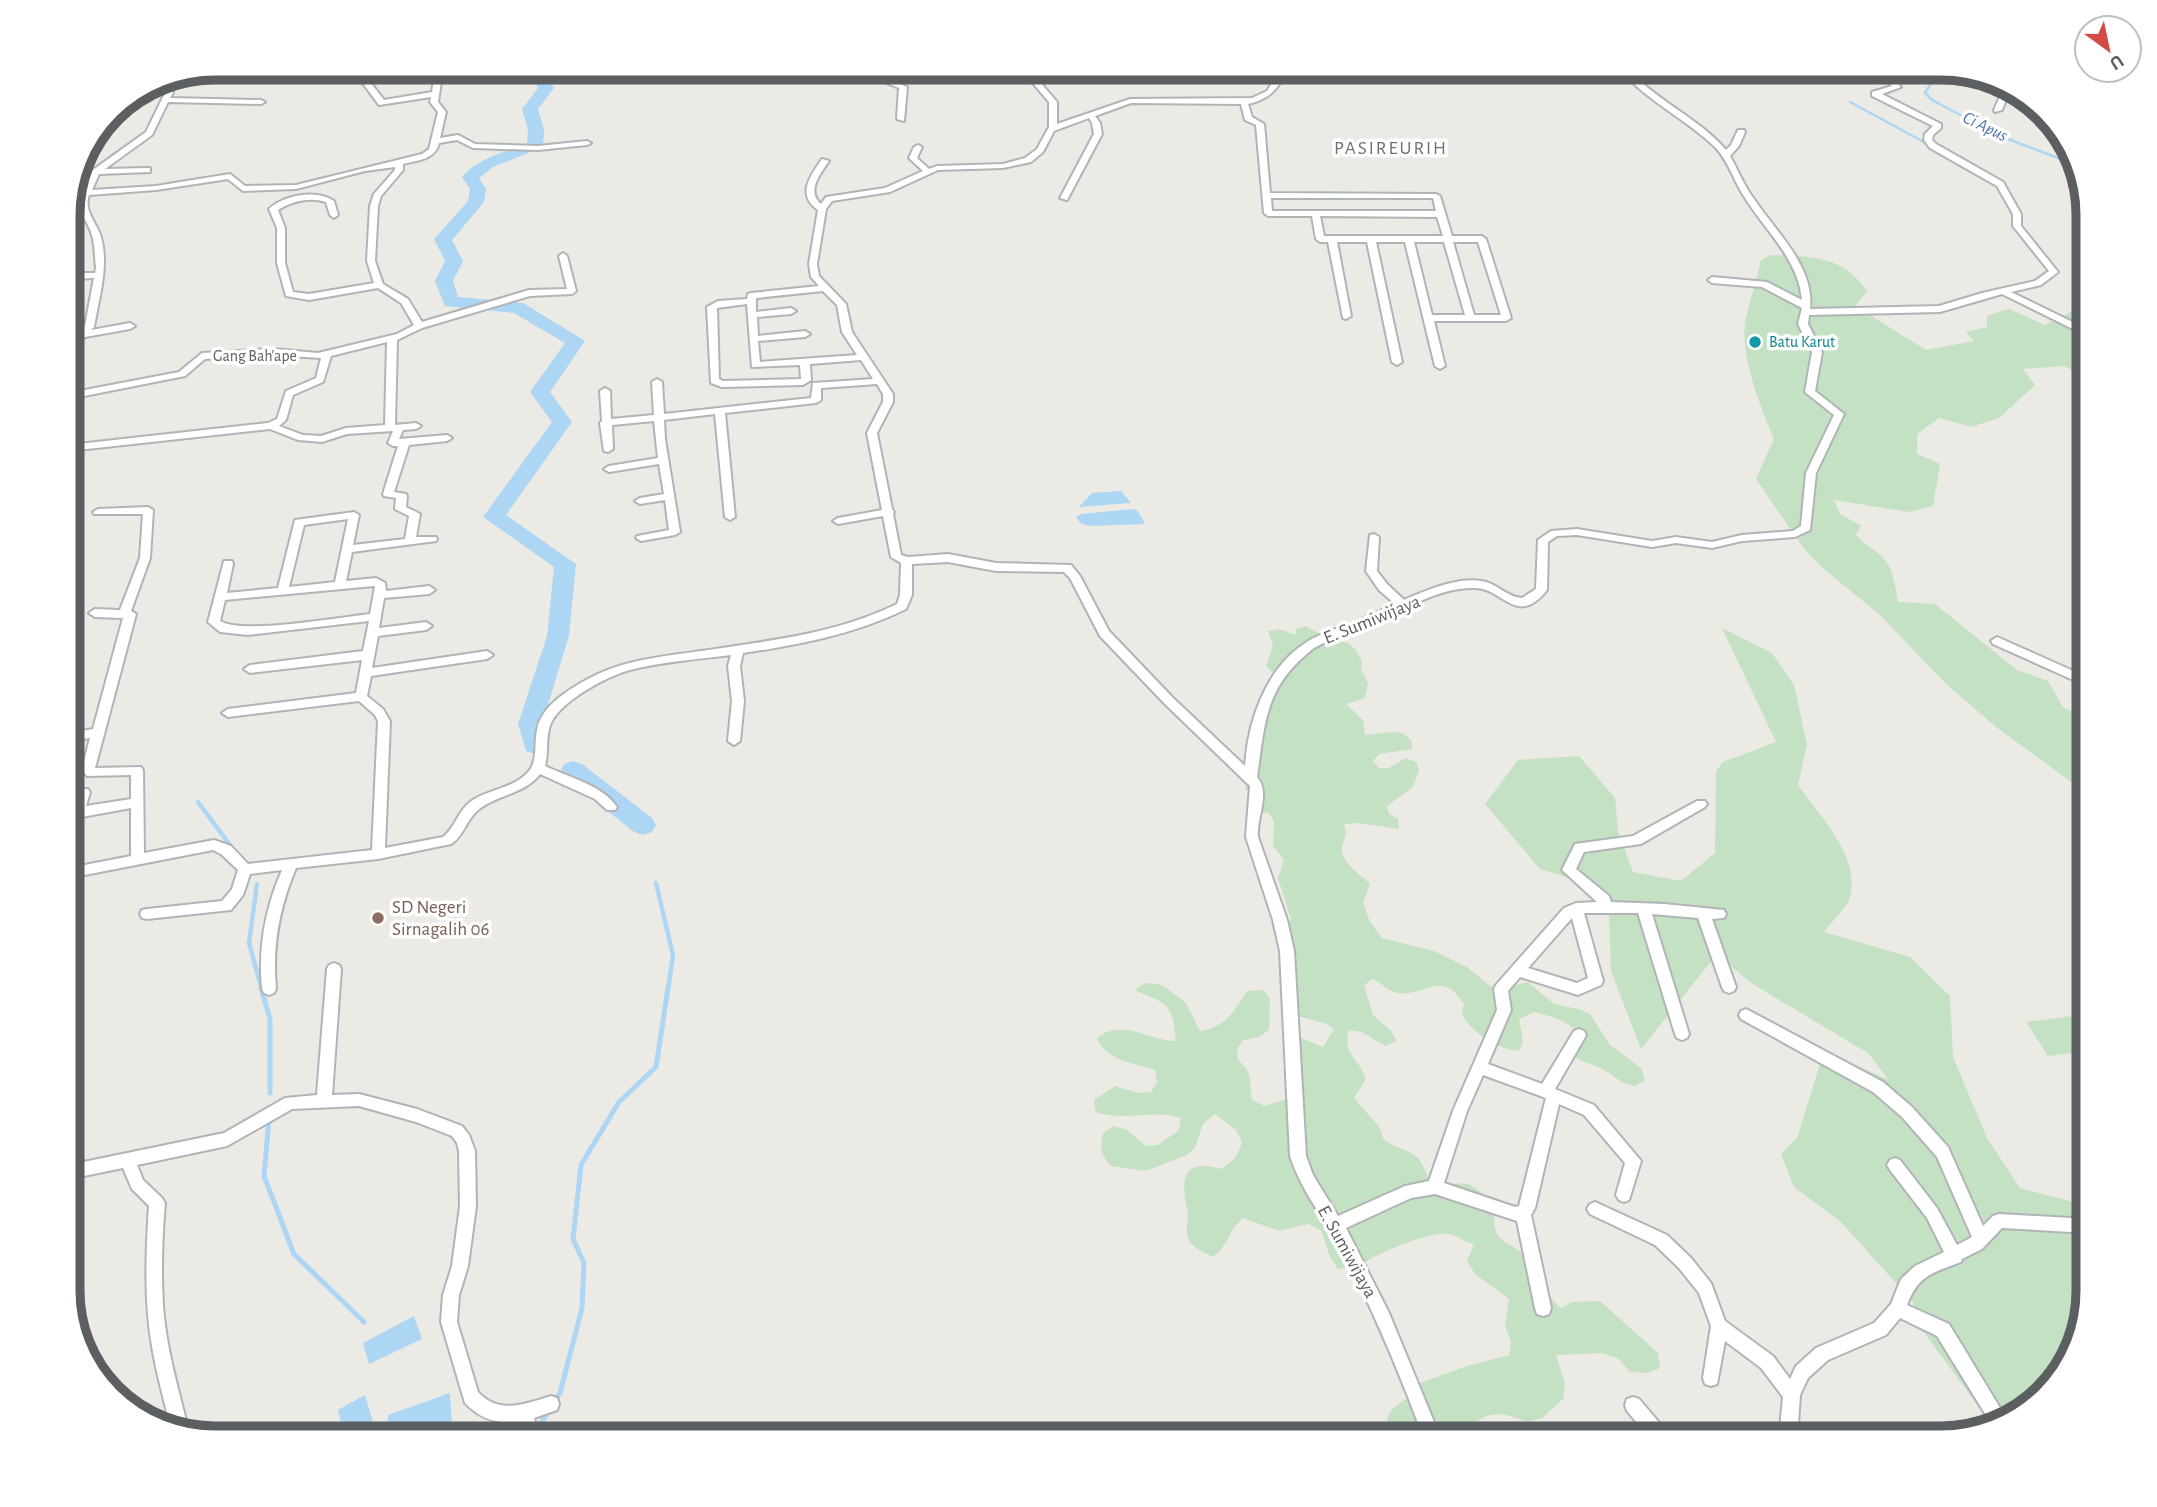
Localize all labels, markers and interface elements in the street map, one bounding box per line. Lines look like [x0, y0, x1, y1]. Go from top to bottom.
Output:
north arrow [2073, 14, 2143, 84]
text: U [2106, 51, 2127, 73]
water label: Ci Apus [1960, 109, 2010, 146]
district label: PASIREURIH [1334, 139, 1448, 158]
marker: Batu Karut [1747, 334, 1763, 350]
place label: Batu Karut [1769, 334, 1835, 350]
street label: Gang Bah'ape [213, 348, 297, 364]
street label: E. Sumiwijaya [1321, 592, 1423, 648]
place label: SD Negeri Sirnagalih 06 [392, 898, 489, 939]
marker: SD Negeri Sirnagalih 06 [370, 910, 386, 926]
street label: E. Sumiwijaya [1314, 1203, 1380, 1302]

